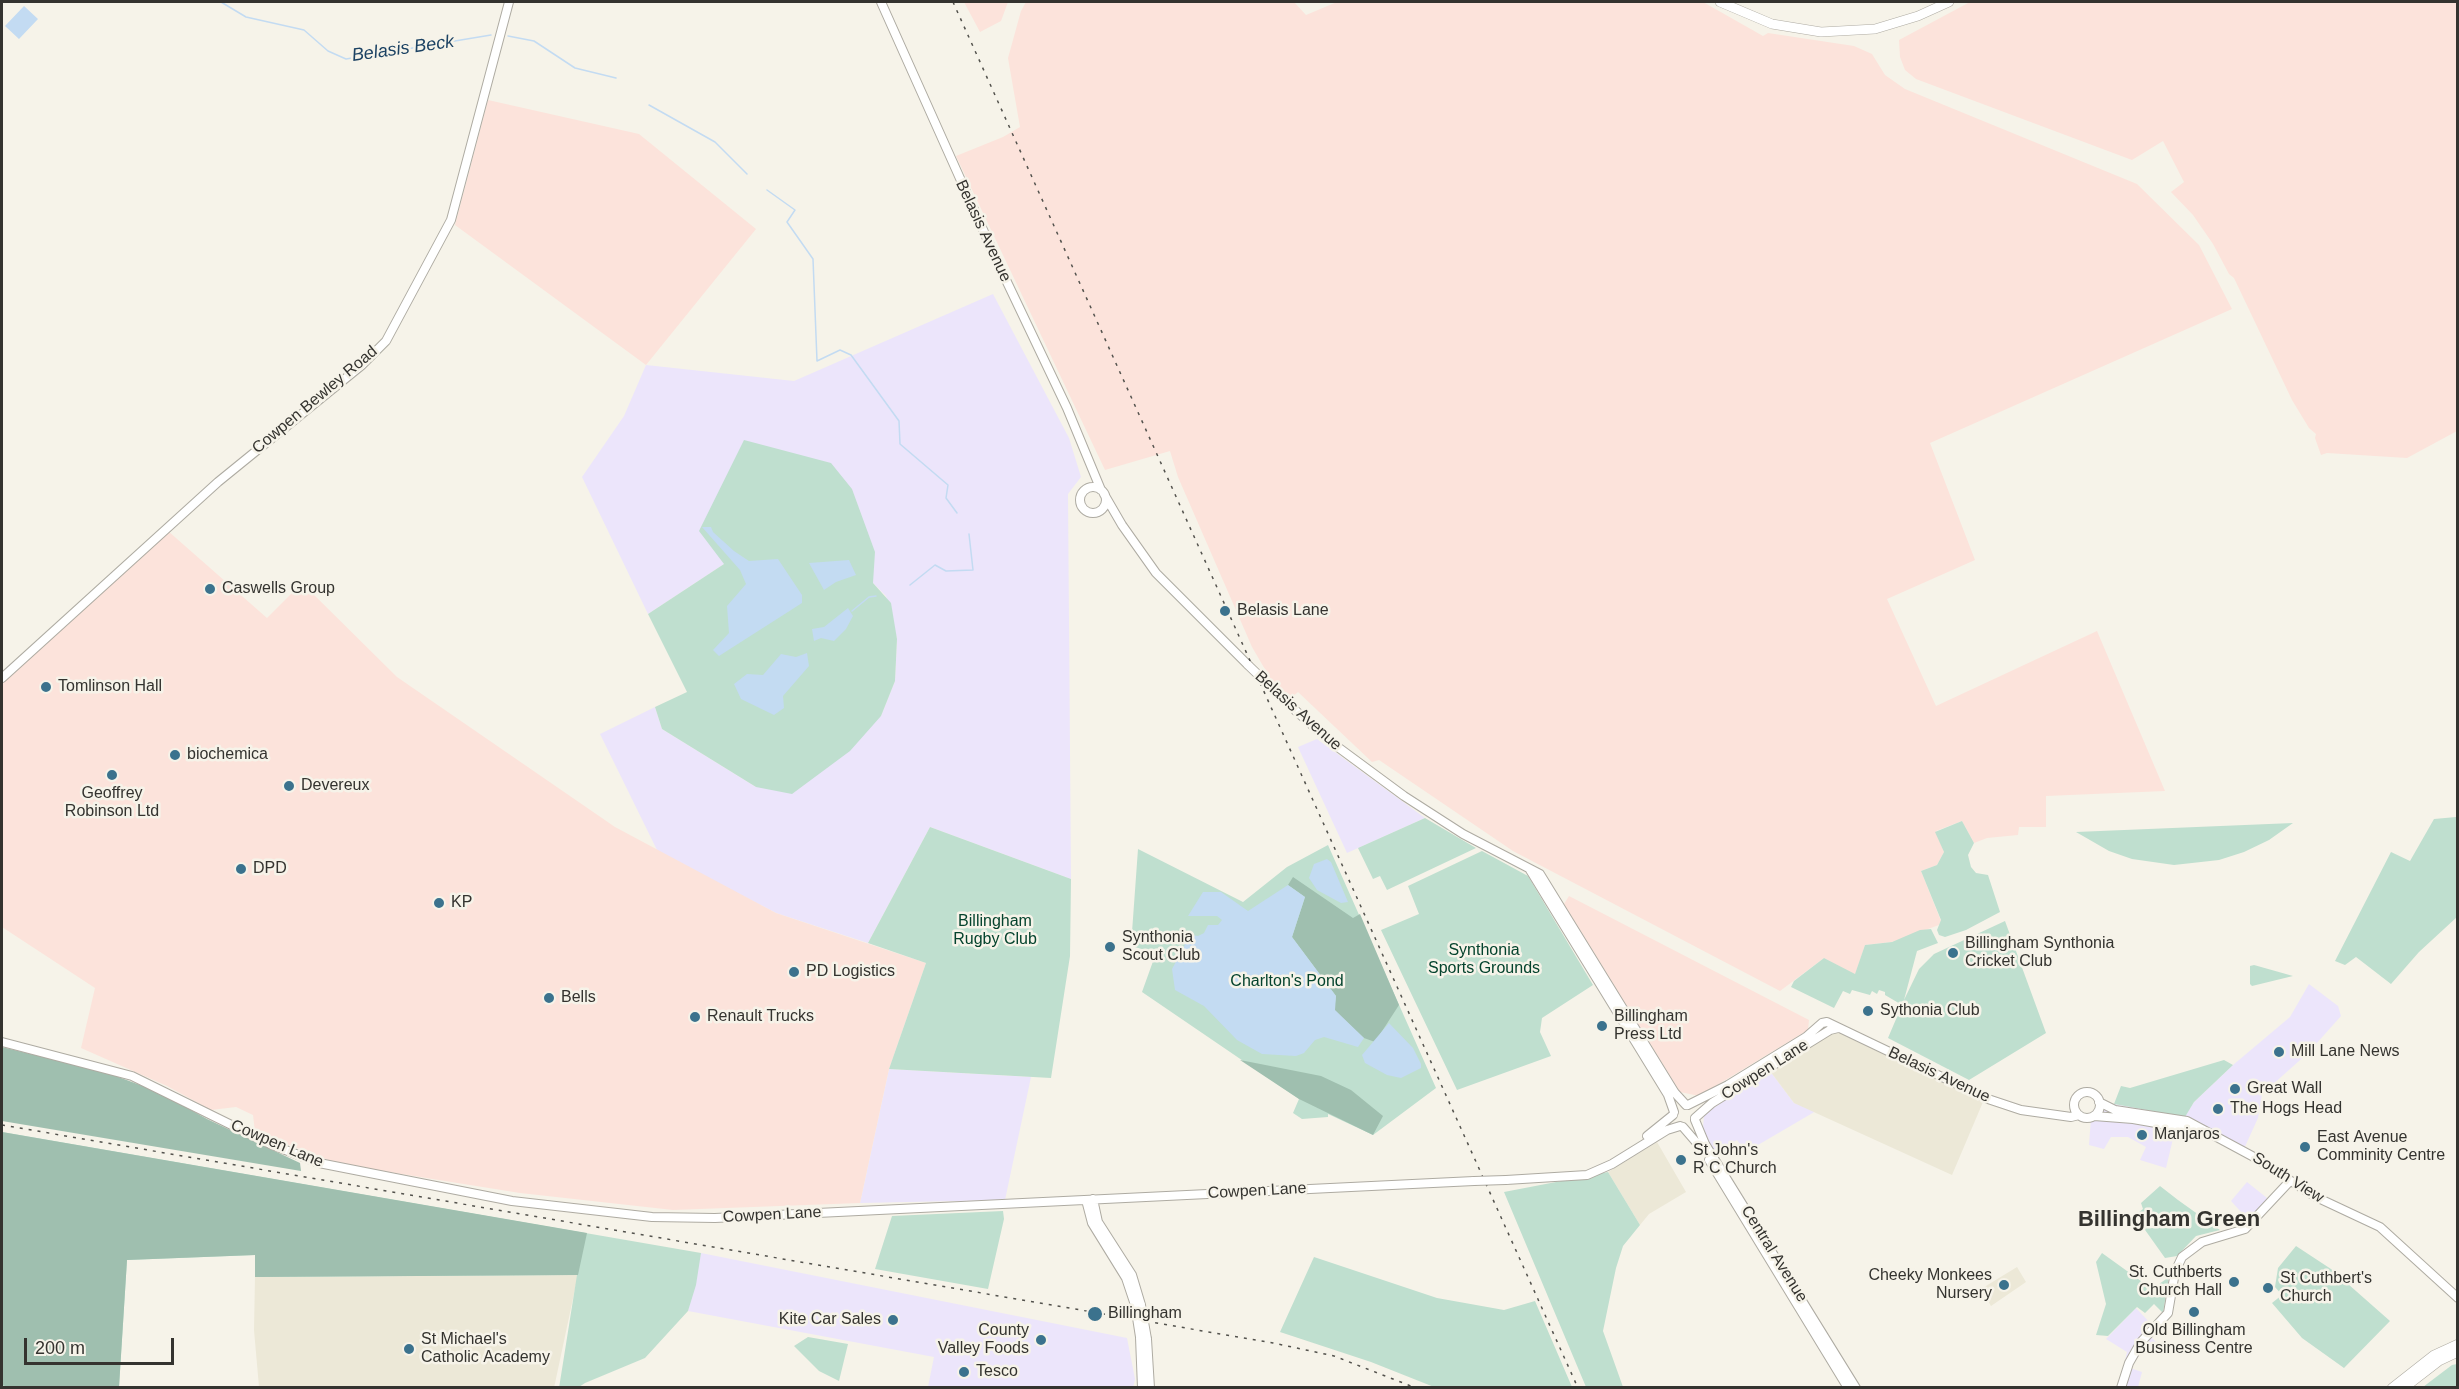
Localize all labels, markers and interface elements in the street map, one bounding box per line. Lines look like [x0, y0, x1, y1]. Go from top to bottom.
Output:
water label: Belasis Beck [350, 31, 456, 67]
street label: Belasis Avenue [951, 177, 1015, 285]
street label: Cowpen Bewley Road [249, 342, 381, 458]
place label: Caswells Group [222, 579, 335, 599]
marker: Caswells Group [203, 582, 217, 596]
place label: Belasis Lane [1237, 601, 1329, 621]
marker: Belasis Lane [1218, 604, 1232, 618]
street label: Belasis Avenue [1251, 667, 1345, 755]
place label: Tomlinson Hall [58, 677, 162, 697]
marker: Tomlinson Hall [39, 680, 53, 694]
place label: biochemica [187, 745, 268, 765]
marker: biochemica [168, 748, 182, 762]
marker: Geoffrey Robinson Ltd [105, 768, 119, 782]
place label: Devereux [301, 776, 369, 796]
marker: Devereux [282, 779, 296, 793]
place label: Geoffrey Robinson Ltd [65, 784, 159, 822]
place label: DPD [253, 859, 287, 879]
marker: DPD [234, 862, 248, 876]
place label: KP [451, 893, 472, 913]
marker: KP [432, 896, 446, 910]
park label: Billingham Rugby Club [953, 912, 1037, 950]
place label: Synthonia Scout Club [1122, 928, 1200, 966]
place label: Billingham Synthonia Cricket Club [1965, 934, 2114, 972]
marker: Synthonia Scout Club [1103, 940, 1117, 954]
park label: Synthonia Sports Grounds [1428, 941, 1540, 979]
marker: Billingham Synthonia Cricket Club [1946, 946, 1960, 960]
place label: PD Logistics [806, 962, 895, 982]
marker: PD Logistics [787, 965, 801, 979]
park label: Charlton's Pond [1230, 972, 1344, 992]
place label: Bells [561, 988, 596, 1008]
marker: Bells [542, 991, 556, 1005]
place label: Sythonia Club [1880, 1001, 1980, 1021]
marker: Sythonia Club [1861, 1004, 1875, 1018]
place label: Renault Trucks [707, 1007, 814, 1027]
place label: Billingham Press Ltd [1614, 1007, 1688, 1045]
marker: Renault Trucks [688, 1010, 702, 1024]
marker: Billingham Press Ltd [1595, 1019, 1609, 1033]
street label: Cowpen Lane [1718, 1036, 1812, 1104]
place label: Mill Lane News [2291, 1042, 2399, 1062]
street label: Belasis Avenue [1885, 1043, 1993, 1107]
marker: Mill Lane News [2272, 1045, 2286, 1059]
place label: Great Wall [2247, 1079, 2322, 1099]
marker: Great Wall [2228, 1082, 2242, 1096]
place label: The Hogs Head [2230, 1099, 2342, 1119]
marker: The Hogs Head [2211, 1102, 2225, 1116]
street label: Cowpen Lane [228, 1116, 326, 1172]
place label: Manjaros [2154, 1125, 2220, 1145]
marker: Manjaros [2135, 1128, 2149, 1142]
place label: East Avenue Comminity Centre [2317, 1128, 2445, 1166]
marker: East Avenue Comminity Centre [2298, 1140, 2312, 1154]
place label: St John's R C Church [1693, 1141, 1777, 1179]
street label: South View [2249, 1148, 2327, 1208]
marker: St John's R C Church [1674, 1153, 1688, 1167]
street label: Cowpen Lane [1207, 1179, 1307, 1203]
street label: Central Avenue [1737, 1202, 1811, 1306]
street label: Cowpen Lane [722, 1203, 822, 1227]
district label: Billingham Green [2078, 1207, 2260, 1233]
place label: St. Cuthberts Church Hall [2129, 1263, 2222, 1301]
place label: Cheeky Monkees Nursery [1868, 1266, 1992, 1304]
place label: St Cuthbert's Church [2280, 1269, 2372, 1307]
marker: St. Cuthberts Church Hall [2227, 1275, 2241, 1289]
marker: Cheeky Monkees Nursery [1997, 1278, 2011, 1292]
marker: St Cuthbert's Church [2261, 1281, 2275, 1295]
place label: Billingham [1108, 1304, 1182, 1324]
marker: Billingham [1086, 1305, 1104, 1323]
marker: Old Billingham Business Centre [2187, 1305, 2201, 1319]
place label: Kite Car Sales [779, 1310, 881, 1330]
marker: Kite Car Sales [886, 1313, 900, 1327]
place label: County Valley Foods [938, 1321, 1029, 1359]
place label: Old Billingham Business Centre [2135, 1321, 2253, 1359]
scale bar [27, 1326, 177, 1364]
place label: St Michael's Catholic Academy [421, 1330, 550, 1368]
marker: County Valley Foods [1034, 1333, 1048, 1347]
text: 200 m [35, 1338, 85, 1358]
marker: St Michael's Catholic Academy [402, 1342, 416, 1356]
place label: Tesco [976, 1362, 1018, 1382]
marker: Tesco [957, 1365, 971, 1379]

